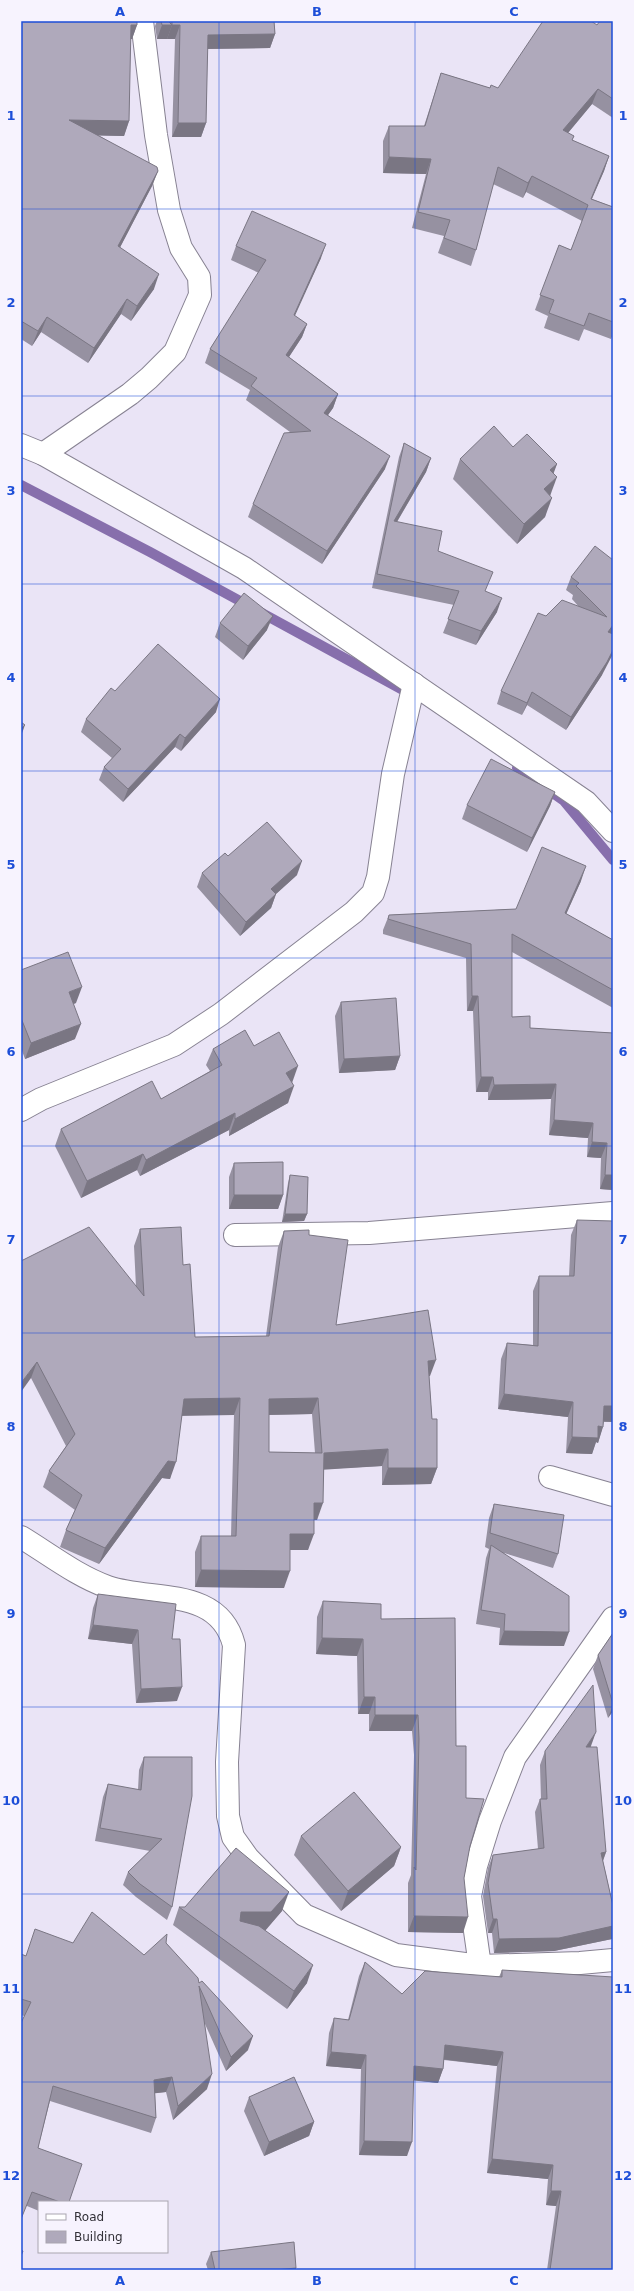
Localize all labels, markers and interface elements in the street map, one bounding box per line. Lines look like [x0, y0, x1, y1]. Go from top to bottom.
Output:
text: A [115, 4, 125, 19]
text: B [312, 4, 322, 19]
text: C [509, 4, 519, 19]
text: 1 [6, 108, 16, 123]
text: 1 [618, 108, 628, 123]
text: 2 [6, 295, 16, 310]
text: 2 [618, 295, 628, 310]
text: 3 [6, 483, 16, 498]
text: 3 [618, 483, 628, 498]
text: 4 [6, 670, 16, 685]
text: 4 [618, 670, 628, 685]
text: 5 [6, 857, 16, 872]
text: 5 [618, 857, 628, 872]
text: 6 [6, 1044, 16, 1059]
text: 6 [618, 1044, 628, 1059]
text: 7 [6, 1232, 16, 1247]
text: 7 [618, 1232, 628, 1247]
text: 8 [6, 1419, 16, 1434]
text: 8 [618, 1419, 628, 1434]
text: 9 [6, 1606, 16, 1621]
text: 9 [618, 1606, 628, 1621]
text: 10 [2, 1793, 20, 1808]
text: 10 [614, 1793, 632, 1808]
text: 11 [2, 1981, 20, 1996]
text: 11 [614, 1981, 632, 1996]
text: 12 [2, 2168, 20, 2183]
text: 12 [614, 2168, 632, 2183]
legend [38, 2201, 168, 2253]
text: Road [74, 2210, 104, 2224]
text: Building [74, 2230, 123, 2244]
text: A [115, 2273, 125, 2288]
text: B [312, 2273, 322, 2288]
text: C [509, 2273, 519, 2288]

